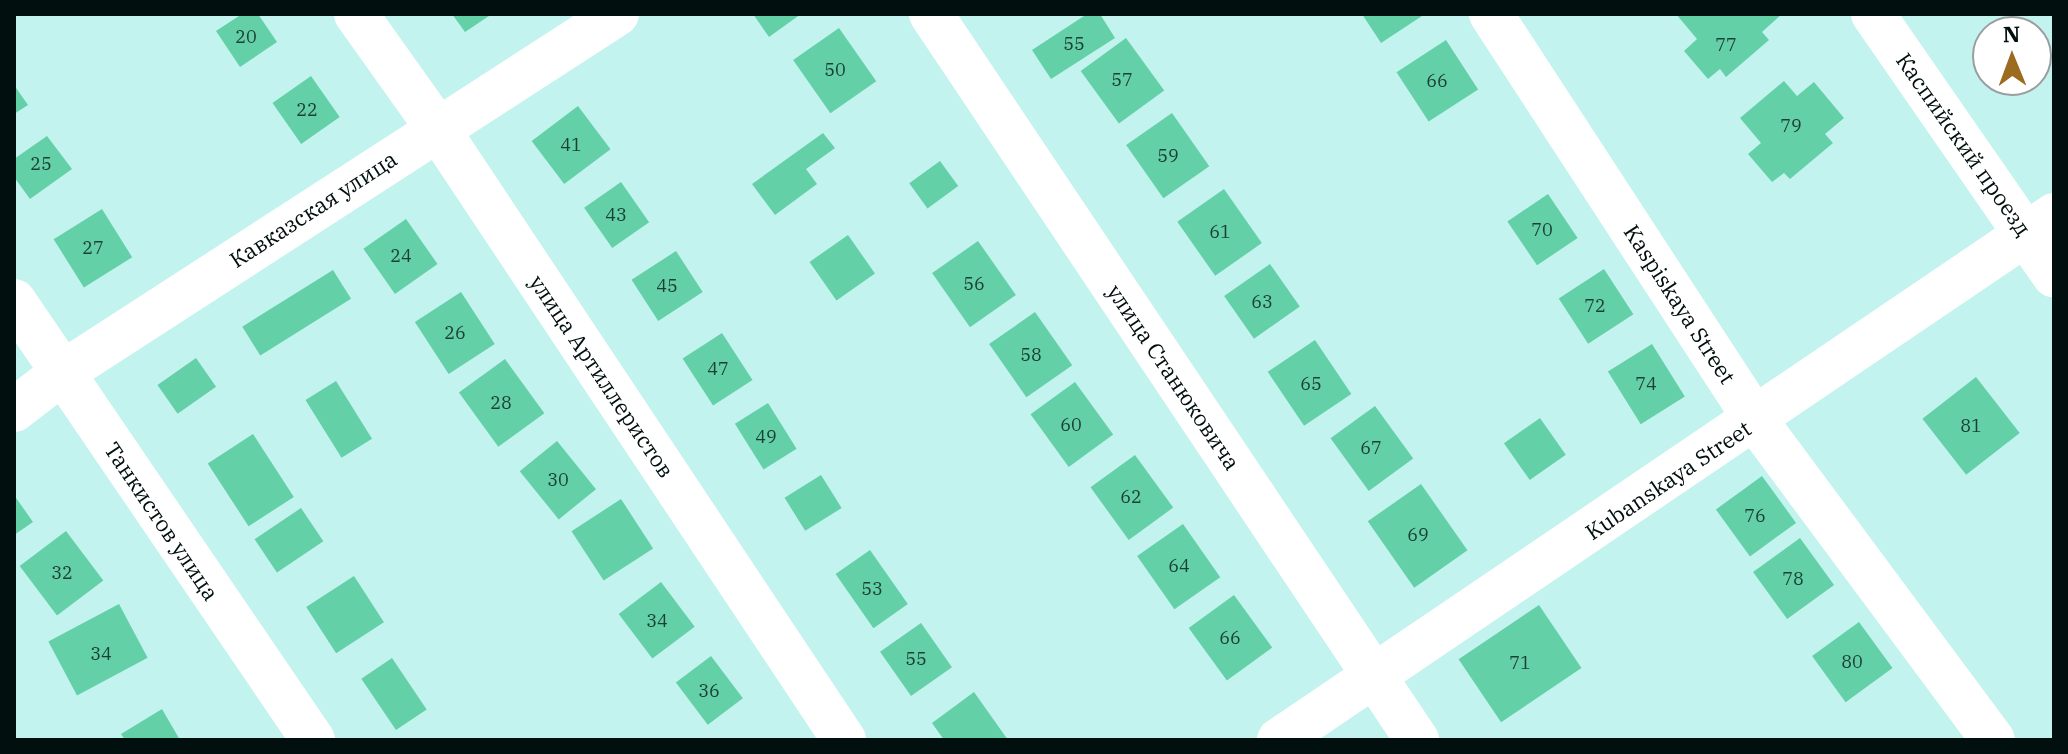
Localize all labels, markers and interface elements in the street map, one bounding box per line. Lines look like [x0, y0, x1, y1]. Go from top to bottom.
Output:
north arrow [1972, 16, 2052, 96]
text: N [2003, 19, 2021, 48]
house number: 20 [235, 26, 257, 48]
house number: 55 [1063, 33, 1085, 55]
house number: 77 [1715, 34, 1737, 56]
street label: Каспийский проезд [1891, 48, 2037, 240]
house number: 50 [824, 59, 846, 81]
house number: 57 [1111, 69, 1133, 91]
house number: 66 [1426, 70, 1448, 92]
house number: 22 [296, 99, 318, 121]
house number: 79 [1780, 115, 1802, 137]
house number: 41 [560, 134, 582, 156]
street label: Кавказская улица [224, 145, 402, 273]
house number: 59 [1157, 145, 1179, 167]
house number: 25 [30, 153, 52, 175]
house number: 43 [605, 204, 627, 226]
house number: 70 [1531, 219, 1553, 241]
street label: Kaspiskaya Street [1619, 220, 1741, 388]
house number: 61 [1209, 221, 1231, 243]
house number: 27 [82, 237, 104, 259]
house number: 24 [390, 245, 412, 267]
street label: улица Артиллеристов [524, 270, 680, 482]
house number: 56 [963, 273, 985, 295]
house number: 45 [656, 275, 678, 297]
street label: улица Станюковича [1102, 279, 1246, 475]
house number: 63 [1251, 291, 1273, 313]
house number: 72 [1584, 295, 1606, 317]
house number: 26 [444, 322, 466, 344]
house number: 58 [1020, 344, 1042, 366]
house number: 47 [707, 358, 729, 380]
house number: 65 [1300, 373, 1322, 395]
house number: 74 [1635, 373, 1657, 395]
house number: 28 [490, 392, 512, 414]
house number: 60 [1060, 414, 1082, 436]
street label: Kubanskaya Street [1580, 415, 1756, 545]
house number: 81 [1960, 415, 1982, 437]
house number: 49 [755, 426, 777, 448]
street label: Танкистов улица [99, 437, 225, 605]
house number: 67 [1360, 437, 1382, 459]
house number: 30 [547, 469, 569, 491]
house number: 62 [1120, 486, 1142, 508]
house number: 76 [1744, 505, 1766, 527]
house number: 69 [1407, 524, 1429, 546]
house number: 64 [1168, 555, 1190, 577]
house number: 32 [51, 562, 73, 584]
house number: 78 [1782, 568, 1804, 590]
house number: 53 [861, 578, 883, 600]
house number: 34 [646, 610, 668, 632]
house number: 66 [1219, 627, 1241, 649]
house number: 34 [90, 643, 112, 665]
house number: 55 [905, 648, 927, 670]
house number: 80 [1841, 651, 1863, 673]
house number: 71 [1509, 652, 1531, 674]
house number: 36 [698, 680, 720, 702]

